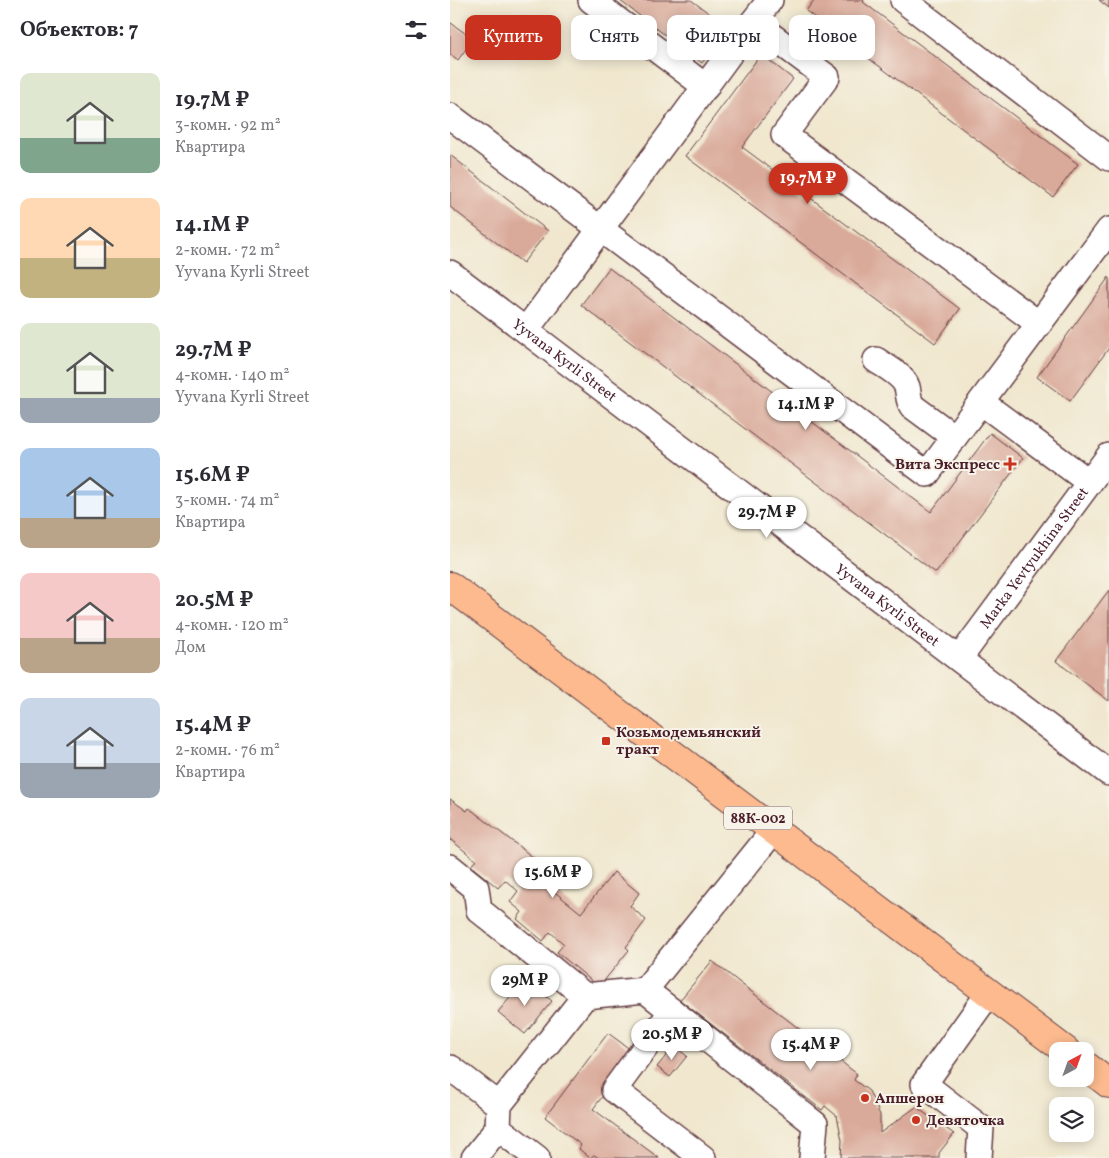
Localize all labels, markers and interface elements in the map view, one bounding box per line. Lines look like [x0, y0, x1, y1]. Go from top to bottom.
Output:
chip: Купить [465, 15, 561, 60]
chip: Снять [571, 15, 657, 60]
chip: Фильтры [667, 15, 779, 60]
chip: Новое [789, 15, 875, 60]
text: Объектов: 7 [20, 16, 139, 45]
icon: filters [402, 16, 430, 44]
text: 19.7M ₽ [175, 86, 249, 115]
icon: home [60, 93, 120, 153]
text: 3-комн. · 92 m² [175, 115, 281, 137]
text: Квартира [175, 137, 245, 159]
pin: 19.7M ₽ [762, 162, 854, 205]
text: 19.7M ₽ [780, 168, 836, 190]
text: 14.1M ₽ [175, 211, 249, 240]
icon: home [60, 218, 120, 278]
text: 2-комн. · 72 m² [175, 240, 280, 262]
text: Yyvana Kyrli Street [175, 262, 310, 284]
street label: Yyvana Kyrli Street [507, 315, 620, 408]
text: 29.7M ₽ [175, 336, 252, 365]
icon: home [60, 343, 120, 403]
text: 4-комн. · 140 m² [175, 365, 290, 387]
text: Yyvana Kyrli Street [175, 387, 310, 409]
pin: 14.1M ₽ [760, 388, 852, 431]
text: 14.1M ₽ [778, 394, 834, 416]
place label: Вита Экспресс [895, 455, 1000, 476]
marker: Вита Экспресс [1004, 458, 1016, 470]
text: 15.6M ₽ [175, 461, 250, 490]
icon: home [60, 468, 120, 528]
street label: Marka Yevtyukhina Street [976, 483, 1094, 634]
text: 3-комн. · 74 m² [175, 490, 279, 512]
pin: 29.7M ₽ [721, 496, 813, 539]
text: 29.7M ₽ [738, 502, 796, 524]
text: Квартира [175, 512, 245, 534]
street label: Yyvana Kyrli Street [830, 559, 943, 653]
text: 20.5M ₽ [175, 586, 254, 615]
icon: home [60, 593, 120, 653]
text: 4-комн. · 120 m² [175, 615, 289, 637]
text: Дом [175, 637, 206, 659]
text: 15.4M ₽ [175, 711, 251, 740]
icon: home [60, 718, 120, 778]
place label: Козьмодемьянский тракт [616, 723, 761, 761]
marker: Козьмодемьянский тракт [600, 735, 612, 747]
text: 2-комн. · 76 m² [175, 740, 280, 762]
text: Квартира [175, 762, 245, 784]
road number: 88К-002 [724, 806, 792, 830]
pin: 15.6M ₽ [507, 856, 599, 899]
text: 15.6M ₽ [524, 862, 582, 884]
pin: 29M ₽ [490, 964, 560, 1007]
text: 29M ₽ [502, 970, 548, 992]
pin: 20.5M ₽ [626, 1018, 718, 1061]
text: 20.5M ₽ [642, 1024, 702, 1046]
pin: 15.4M ₽ [765, 1028, 857, 1071]
text: 15.4M ₽ [782, 1034, 840, 1056]
north arrow [1049, 1042, 1094, 1088]
map controls [1049, 1042, 1094, 1142]
place label: Апшерон [875, 1089, 944, 1110]
marker: Апшерон [859, 1092, 871, 1104]
button: layers [1049, 1097, 1094, 1142]
place label: Девяточка [926, 1111, 1005, 1132]
marker: Девяточка [910, 1114, 922, 1126]

